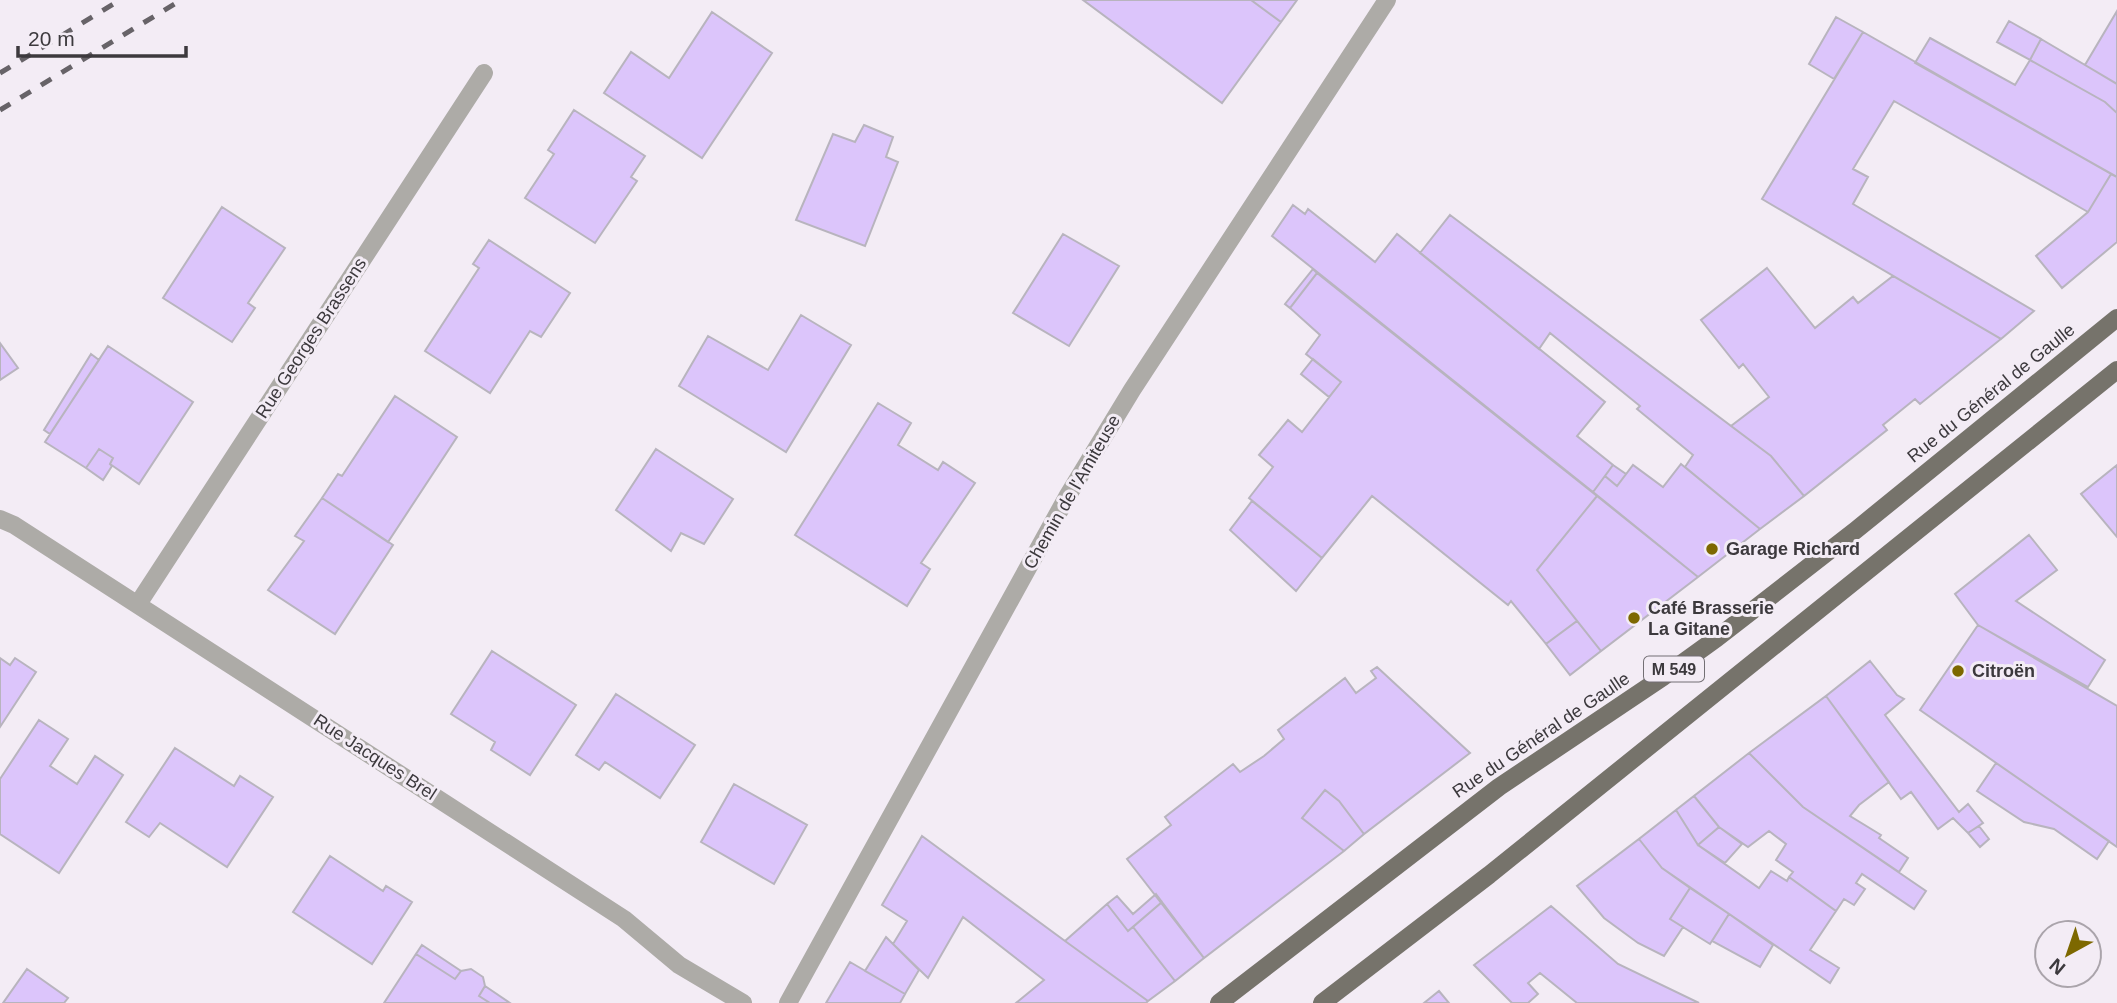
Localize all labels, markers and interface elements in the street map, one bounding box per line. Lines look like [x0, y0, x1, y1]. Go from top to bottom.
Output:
scale bar [18, 14, 186, 58]
text: 20 m [28, 27, 75, 50]
street label: Rue Georges Brassens [252, 254, 370, 422]
street label: Rue du Général de Gaulle [1903, 319, 2079, 467]
street label: Chemin de l'Amiteuse [1020, 411, 1124, 573]
place label: Garage Richard [1726, 539, 1860, 559]
marker: Garage Richard [1704, 541, 1720, 557]
place label: Café Brasserie La Gitane [1648, 598, 1774, 639]
marker: Café Brasserie La Gitane [1626, 610, 1642, 626]
road number: M 549 [1644, 656, 1704, 682]
place label: Citroën [1972, 661, 2035, 681]
marker: Citroën [1950, 663, 1966, 679]
street label: Rue du Général de Gaulle [1449, 668, 1633, 802]
street label: Rue Jacques Brel [310, 710, 440, 804]
north arrow [2033, 919, 2103, 989]
text: N [2045, 954, 2069, 979]

